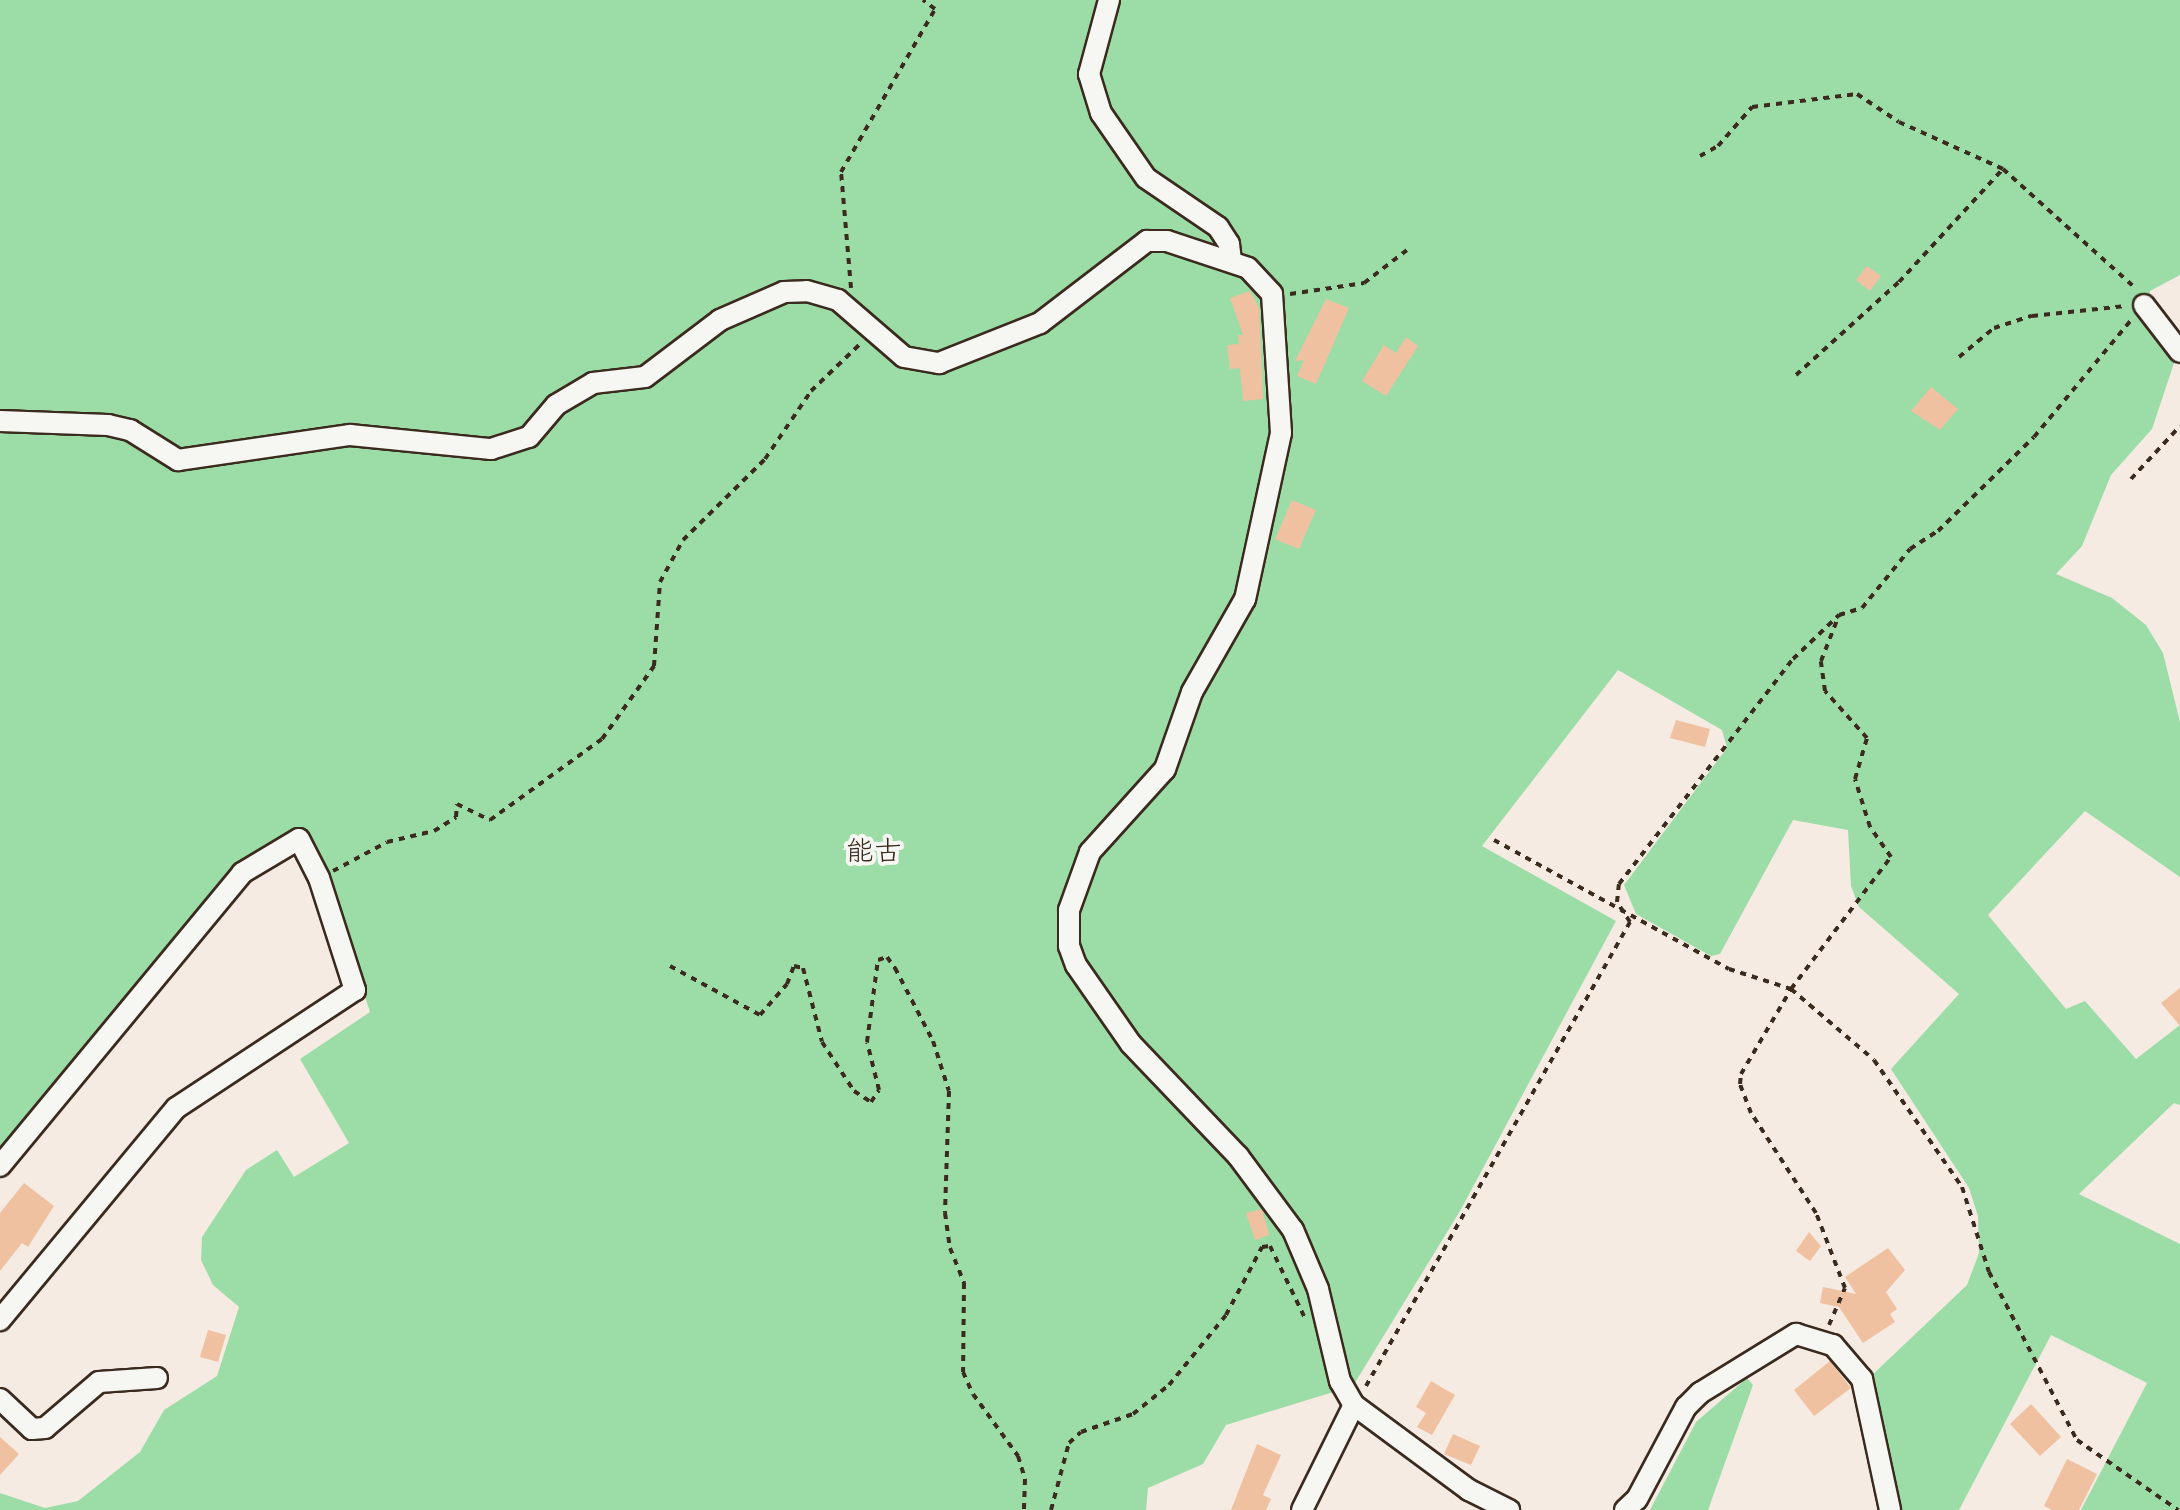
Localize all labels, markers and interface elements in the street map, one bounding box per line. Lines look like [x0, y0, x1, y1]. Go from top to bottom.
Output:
district label: 能古 [846, 834, 902, 868]

